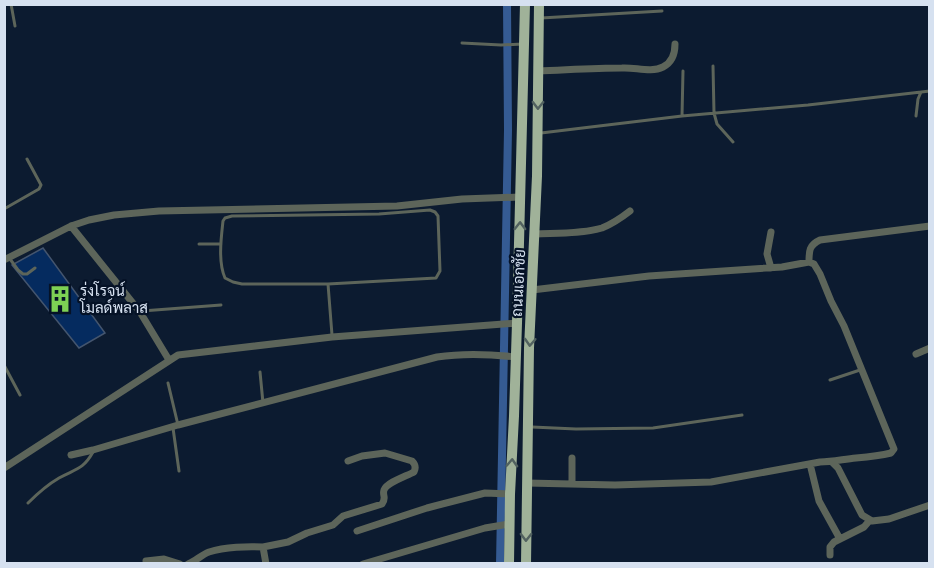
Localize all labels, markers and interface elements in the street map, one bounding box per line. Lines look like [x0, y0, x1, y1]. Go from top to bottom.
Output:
one-way arrow [532, 100, 544, 109]
one-way arrow [514, 222, 526, 231]
street label: ถนนเอกชัย [507, 249, 529, 317]
place label: รุ่งโรจน์ โมลด์พลาส [79, 281, 148, 317]
building icon: รุ่งโรจน์ โมลด์พลาส [45, 284, 75, 314]
one-way arrow [523, 337, 536, 346]
one-way arrow [505, 459, 518, 468]
one-way arrow [520, 532, 532, 541]

